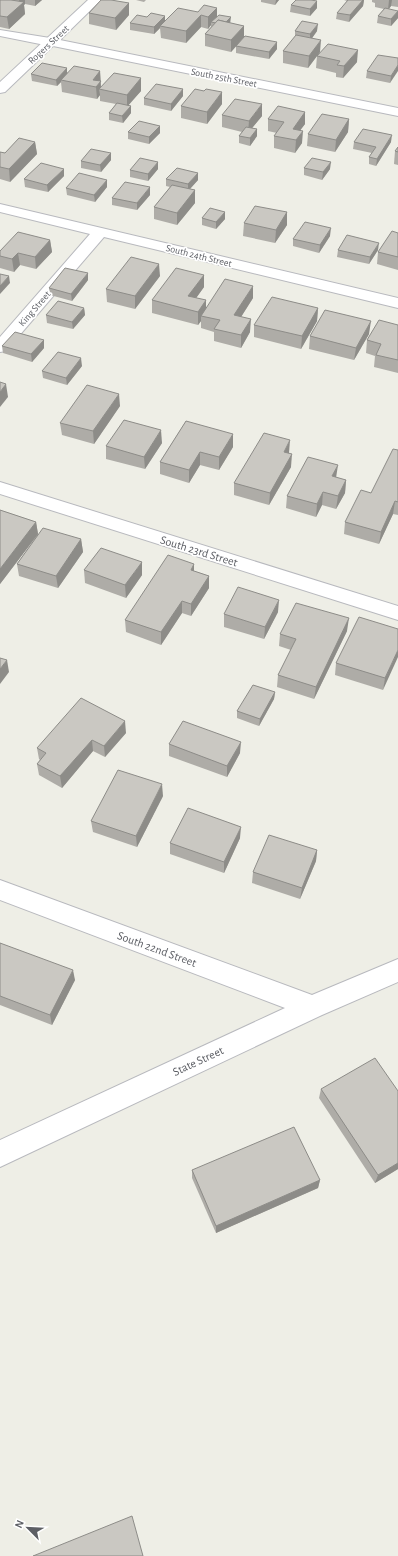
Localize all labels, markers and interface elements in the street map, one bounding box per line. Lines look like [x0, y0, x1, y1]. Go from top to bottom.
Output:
street label: Rogers Street [26, 23, 72, 66]
street label: South 25th Street [190, 67, 258, 89]
street label: South 24th Street [165, 243, 234, 269]
street label: King Street [17, 289, 53, 328]
street label: South 23rd Street [159, 534, 239, 569]
street label: South 22nd Street [116, 929, 198, 969]
street label: State Street [171, 1044, 225, 1078]
north arrow [8, 1508, 48, 1548]
text: N [13, 1518, 26, 1530]

